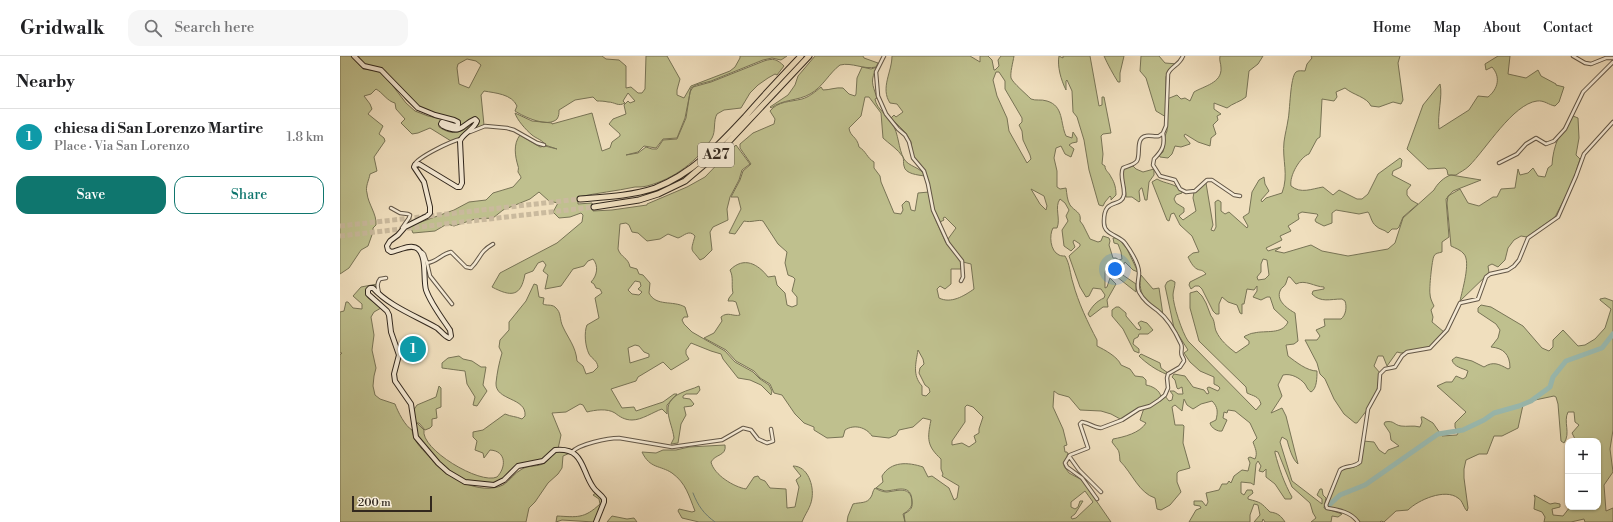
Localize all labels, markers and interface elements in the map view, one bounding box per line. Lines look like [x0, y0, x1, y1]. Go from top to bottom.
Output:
search box [128, 10, 408, 46]
text: Gridwalk [20, 16, 104, 40]
icon: search [142, 17, 164, 39]
text: Search here [174, 18, 254, 37]
text: Home [1373, 19, 1411, 37]
text: Map [1433, 19, 1461, 37]
text: About [1483, 19, 1521, 37]
text: Contact [1543, 19, 1593, 37]
text: Nearby [16, 71, 75, 93]
text: chiesa di San Lorenzo Martire [54, 119, 263, 138]
text: 1 [26, 129, 32, 145]
text: 1.8 km [286, 129, 324, 145]
text: Place · Via San Lorenzo [54, 138, 190, 154]
road number: A27 [698, 143, 734, 167]
button: Save [16, 176, 166, 214]
button: Share [174, 176, 324, 214]
your location [1105, 259, 1125, 279]
pin: 1 [400, 334, 426, 364]
map controls [1565, 438, 1601, 510]
button: + [1565, 438, 1601, 474]
button: − [1565, 474, 1601, 510]
scale bar [352, 494, 432, 513]
text: 200 m [358, 496, 391, 510]

